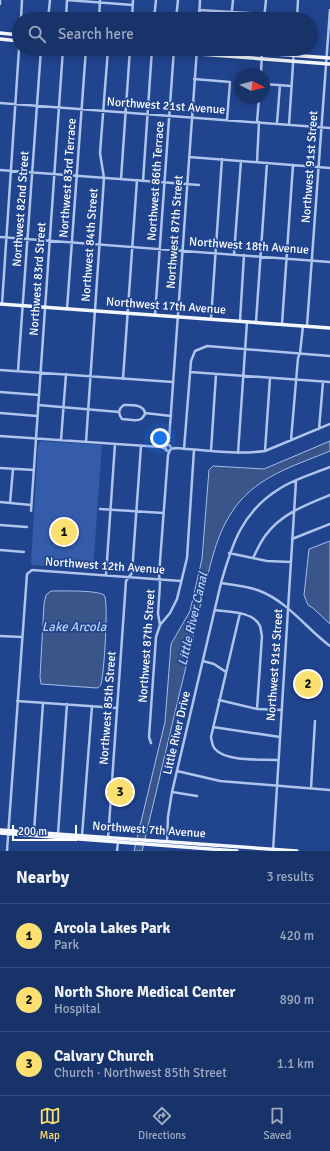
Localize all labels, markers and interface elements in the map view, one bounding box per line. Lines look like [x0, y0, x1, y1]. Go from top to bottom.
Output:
search box [12, 12, 318, 56]
icon: search [26, 23, 48, 45]
text: Search here [58, 25, 134, 43]
north arrow [234, 68, 270, 104]
street label: Northwest 21st Avenue [106, 94, 226, 118]
street label: Northwest 91st Street [299, 110, 321, 224]
street label: Northwest 83rd Terrace [56, 118, 80, 238]
street label: Northwest 86th Terrace [144, 121, 168, 241]
street label: Northwest 82nd Street [9, 151, 33, 267]
street label: Northwest 87th Street [164, 175, 186, 289]
street label: Northwest 84th Street [79, 188, 101, 302]
street label: Northwest 83rd Street [27, 222, 49, 336]
street label: Northwest 18th Avenue [189, 234, 309, 258]
street label: Northwest 17th Avenue [106, 294, 226, 318]
your location [150, 428, 170, 448]
pin: 1 [51, 517, 77, 547]
street label: Northwest 12th Avenue [45, 554, 165, 578]
water label: Little River Canal [175, 570, 212, 667]
street label: Northwest 87th Street [136, 589, 158, 703]
street label: Northwest 91st Street [264, 608, 286, 722]
water label: Lake Arcola [42, 619, 107, 635]
street label: Northwest 85th Street [97, 651, 119, 765]
pin: 2 [295, 669, 321, 699]
street label: Little River Drive [160, 690, 194, 776]
pin: 3 [107, 777, 133, 807]
street label: Northwest 7th Avenue [92, 819, 206, 841]
scale bar [12, 823, 77, 842]
text: 200 m [18, 825, 47, 838]
text: Nearby [16, 867, 69, 888]
text: 3 results [266, 869, 314, 885]
text: Arcola Lakes Park [54, 919, 170, 937]
text: 1 [25, 928, 33, 944]
text: 420 m [280, 928, 314, 944]
text: Park [54, 937, 79, 953]
text: North Shore Medical Center [54, 983, 236, 1001]
text: 2 [25, 992, 33, 1008]
text: 890 m [280, 992, 314, 1008]
text: Hospital [54, 1001, 101, 1017]
text: Calvary Church [54, 1047, 154, 1065]
text: 3 [25, 1056, 33, 1072]
text: 1.1 km [277, 1056, 314, 1072]
text: Church · Northwest 85th Street [54, 1065, 227, 1081]
tab: Map [39, 1105, 61, 1142]
tab: Directions [138, 1105, 186, 1142]
tab: Saved [264, 1105, 291, 1142]

